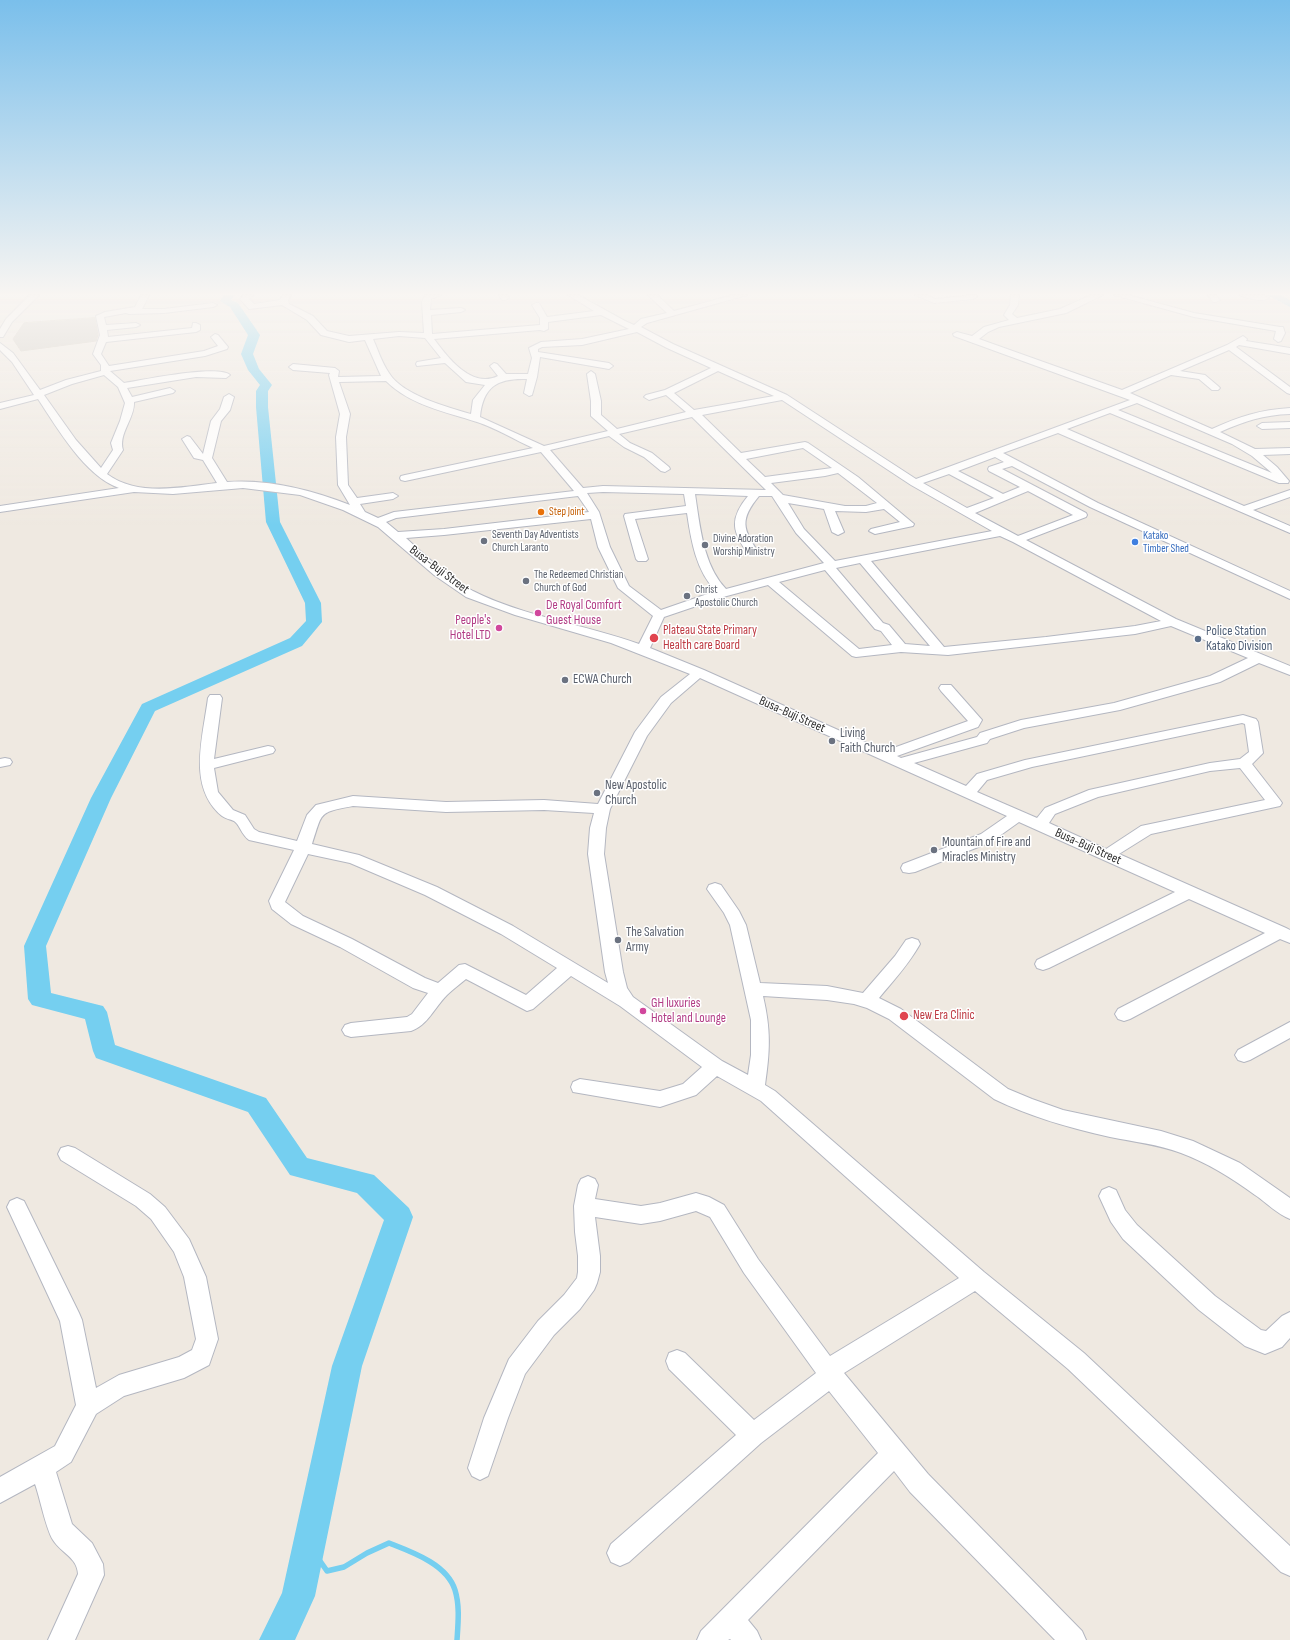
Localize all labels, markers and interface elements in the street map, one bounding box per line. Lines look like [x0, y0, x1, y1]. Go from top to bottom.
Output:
place label: Step Joint [549, 505, 585, 519]
marker: Step Joint [536, 507, 546, 517]
place label: Seventh Day Adventists Church Laranto [492, 528, 579, 554]
place label: Katako Timber Shed [1143, 529, 1189, 555]
place label: Divine Adoration Worship Ministry [713, 532, 775, 558]
marker: Seventh Day Adventists Church Laranto [479, 536, 489, 546]
marker: Katako Timber Shed [1130, 537, 1140, 547]
marker: Divine Adoration Worship Ministry [700, 540, 710, 550]
street label: Busa-Buji Street [406, 542, 472, 598]
place label: The Redeemed Christian Church of God [534, 568, 623, 594]
marker: The Redeemed Christian Church of God [521, 576, 531, 586]
place label: Christ Apostolic Church [695, 583, 758, 609]
marker: Christ Apostolic Church [682, 591, 692, 601]
place label: De Royal Comfort Guest House [546, 598, 622, 629]
marker: De Royal Comfort Guest House [533, 608, 543, 618]
place label: People's Hotel LTD [450, 613, 491, 644]
marker: People's Hotel LTD [494, 623, 504, 633]
place label: Plateau State Primary Health care Board [663, 623, 757, 654]
place label: Police Station Katako Division [1206, 624, 1272, 655]
marker: Plateau State Primary Health care Board [648, 632, 660, 644]
marker: Police Station Katako Division [1193, 634, 1203, 644]
place label: ECWA Church [573, 672, 632, 688]
marker: ECWA Church [560, 675, 570, 685]
street label: Busa-Buji Street [756, 693, 828, 737]
place label: Living Faith Church [840, 726, 895, 757]
marker: Living Faith Church [827, 736, 837, 746]
place label: New Apostolic Church [605, 778, 667, 809]
marker: New Apostolic Church [592, 788, 602, 798]
street label: Busa-Buji Street [1052, 825, 1124, 869]
place label: Mountain of Fire and Miracles Ministry [942, 835, 1031, 866]
marker: Mountain of Fire and Miracles Ministry [929, 845, 939, 855]
place label: The Salvation Army [626, 925, 684, 956]
marker: The Salvation Army [613, 935, 623, 945]
place label: GH luxuries Hotel and Lounge [651, 996, 726, 1027]
marker: GH luxuries Hotel and Lounge [638, 1006, 648, 1016]
place label: New Era Clinic [913, 1008, 975, 1024]
marker: New Era Clinic [898, 1010, 910, 1022]

